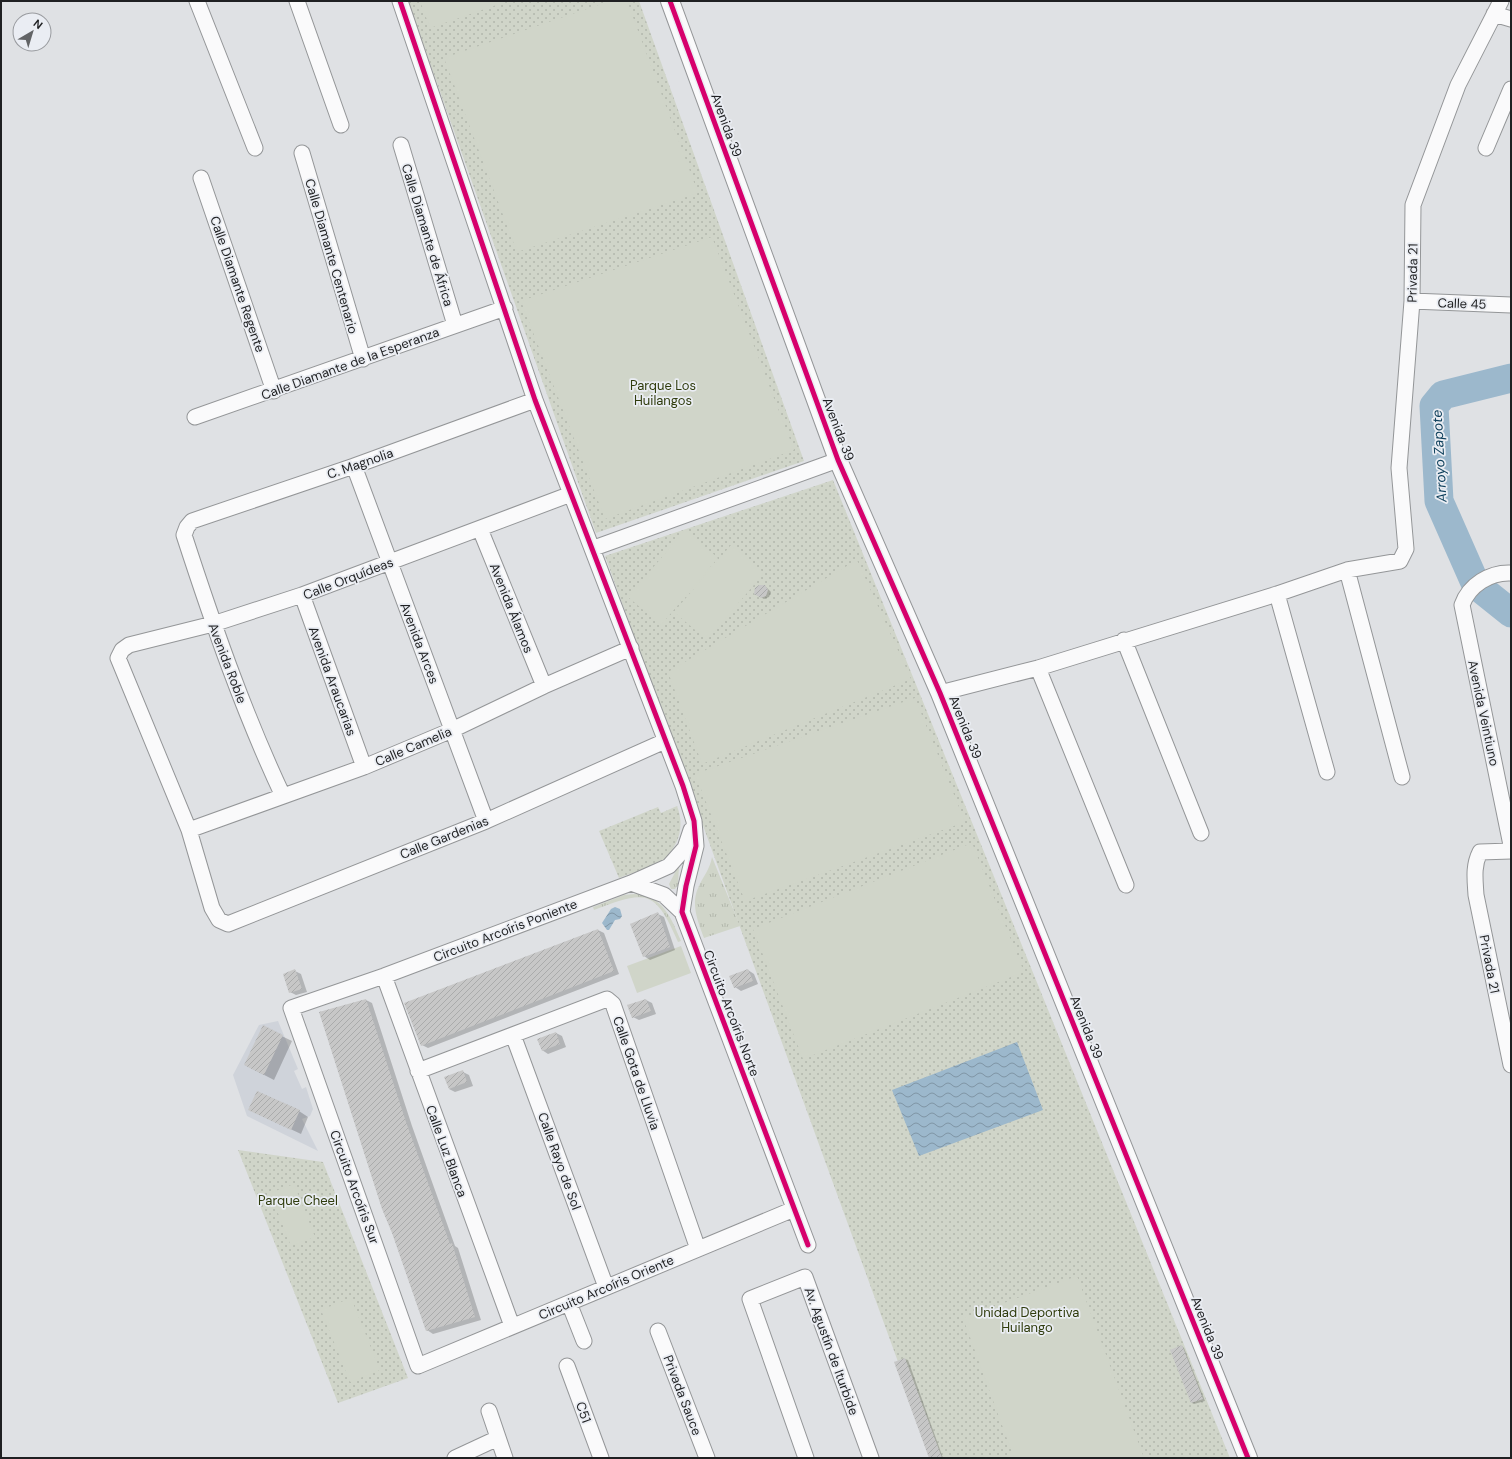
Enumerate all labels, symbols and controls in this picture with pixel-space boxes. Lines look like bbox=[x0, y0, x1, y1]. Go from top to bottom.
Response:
north arrow bbox=[12, 12, 52, 52]
text: N bbox=[31, 16, 46, 32]
street label: Avenida 39 bbox=[707, 91, 746, 159]
street label: Calle Diamante de África bbox=[398, 161, 458, 309]
street label: Calle Diamante Centenario bbox=[301, 177, 362, 336]
street label: Calle Diamante Regente bbox=[206, 214, 269, 354]
street label: Privada 21 bbox=[1403, 243, 1422, 303]
street label: Calle 45 bbox=[1437, 294, 1487, 313]
street label: Calle Diamante de la Esperanza bbox=[259, 323, 442, 404]
park label: Parque Los Huilangos bbox=[630, 377, 696, 409]
street label: Avenida 39 bbox=[819, 395, 858, 463]
water label: Arroyo Zapote bbox=[1428, 409, 1450, 504]
street label: C. Magnolia bbox=[325, 444, 395, 483]
street label: Calle Orquídeas bbox=[301, 553, 396, 603]
street label: Avenida Álamos bbox=[486, 560, 538, 656]
street label: Avenida Arces bbox=[396, 600, 443, 686]
street label: Avenida Roble bbox=[204, 621, 251, 706]
street label: Avenida Araucarias bbox=[305, 624, 360, 738]
street label: Avenida Veintiuno bbox=[1464, 659, 1503, 768]
street label: Avenida 39 bbox=[945, 693, 986, 761]
street label: Calle Camelia bbox=[372, 723, 454, 770]
street label: Calle Gardenias bbox=[397, 812, 491, 863]
street label: Circuito Arcoíris Poniente bbox=[431, 895, 580, 966]
street label: Privada 21 bbox=[1476, 933, 1504, 995]
street label: Circuito Arcoíris Norte bbox=[700, 948, 763, 1079]
street label: Avenida 39 bbox=[1066, 993, 1107, 1061]
street label: Calle Gota de Lluvia bbox=[609, 1014, 664, 1132]
street label: Calle Luz Blanca bbox=[422, 1103, 471, 1199]
street label: Calle Rayo de Sol bbox=[534, 1110, 585, 1212]
street label: Circuito Arcoíris Sur bbox=[326, 1128, 383, 1247]
park label: Parque Cheel bbox=[258, 1192, 338, 1209]
street label: Circuito Arcoíris Oriente bbox=[536, 1251, 676, 1324]
street label: Av. Agustín de Iturbide bbox=[800, 1285, 863, 1418]
street label: Avenida 39 bbox=[1187, 1294, 1228, 1362]
park label: Unidad Deportiva Huilango bbox=[975, 1304, 1079, 1336]
street label: Privada Sauce bbox=[659, 1353, 706, 1438]
street label: C51 bbox=[572, 1399, 595, 1425]

